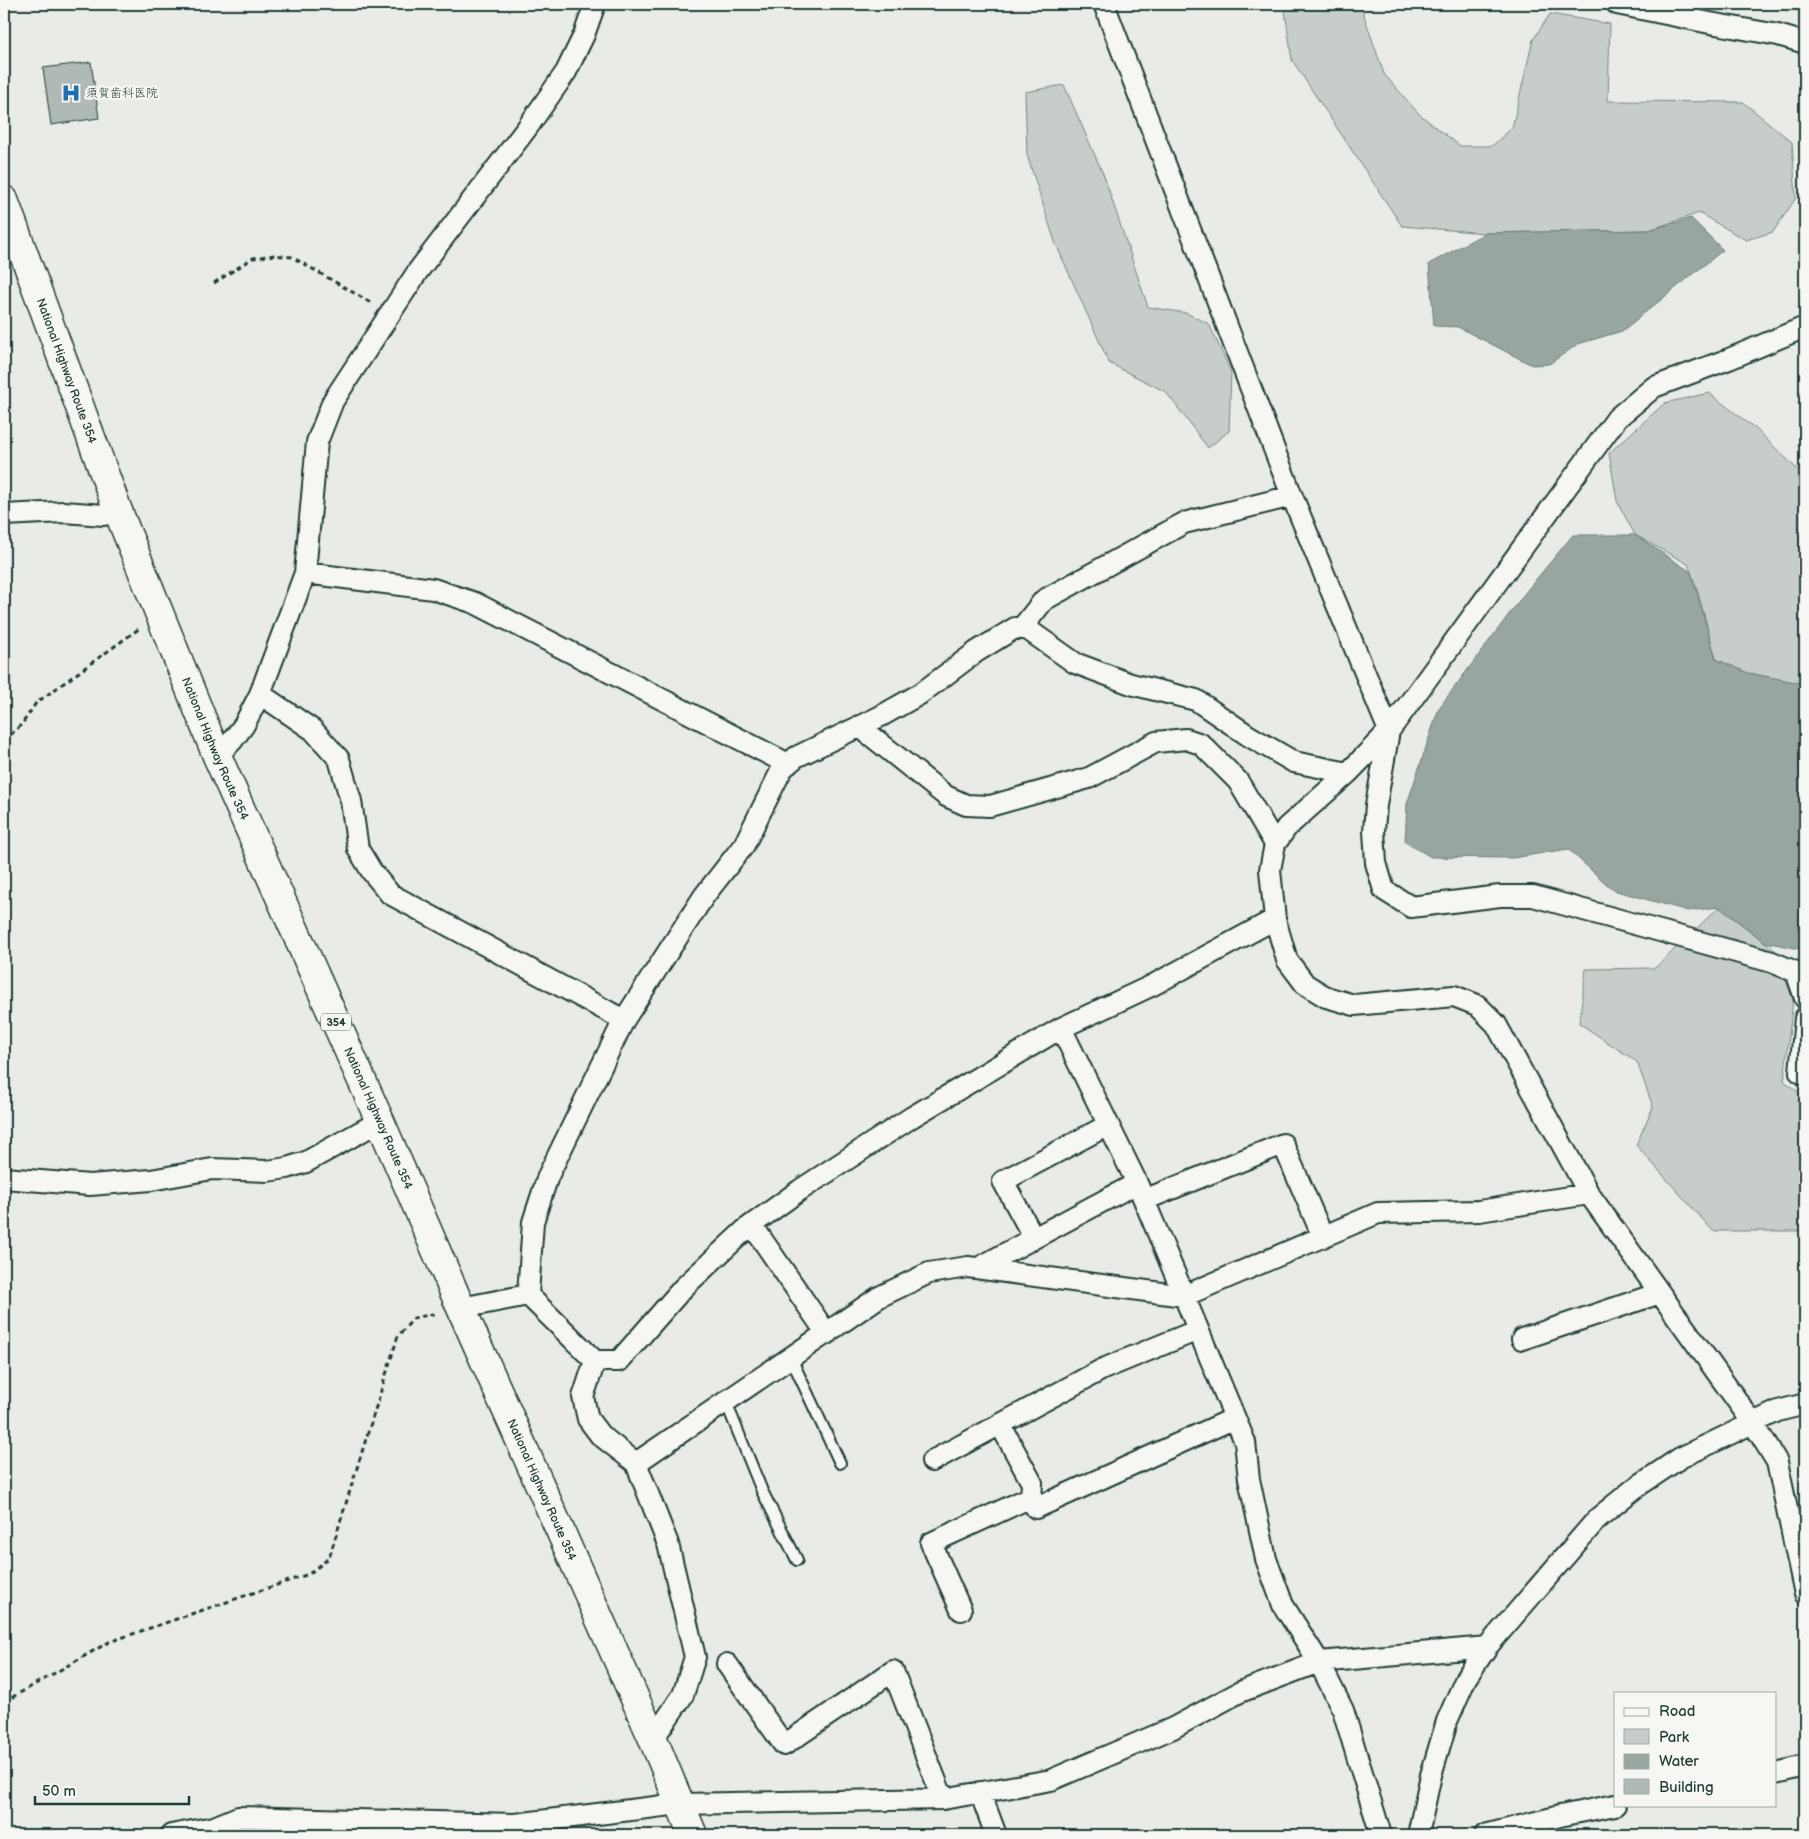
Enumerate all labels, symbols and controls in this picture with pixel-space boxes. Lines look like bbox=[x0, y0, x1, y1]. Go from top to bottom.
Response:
hospital icon: 須賀歯科医院 bbox=[60, 82, 82, 104]
place label: 須賀歯科医院 bbox=[86, 86, 158, 101]
street label: National Highway Route 354 bbox=[33, 296, 100, 446]
street label: National Highway Route 354 bbox=[178, 675, 252, 823]
road number: 354 bbox=[321, 1014, 351, 1030]
street label: National Highway Route 354 bbox=[340, 1045, 416, 1192]
street label: National Highway Route 354 bbox=[503, 1417, 580, 1564]
legend bbox=[1614, 1692, 1776, 1806]
text: Road bbox=[1659, 1702, 1695, 1721]
text: Park bbox=[1659, 1728, 1690, 1747]
text: Water bbox=[1659, 1752, 1699, 1771]
scale bar bbox=[35, 1774, 189, 1806]
text: Building bbox=[1659, 1778, 1714, 1797]
text: 50 m bbox=[42, 1782, 76, 1801]

